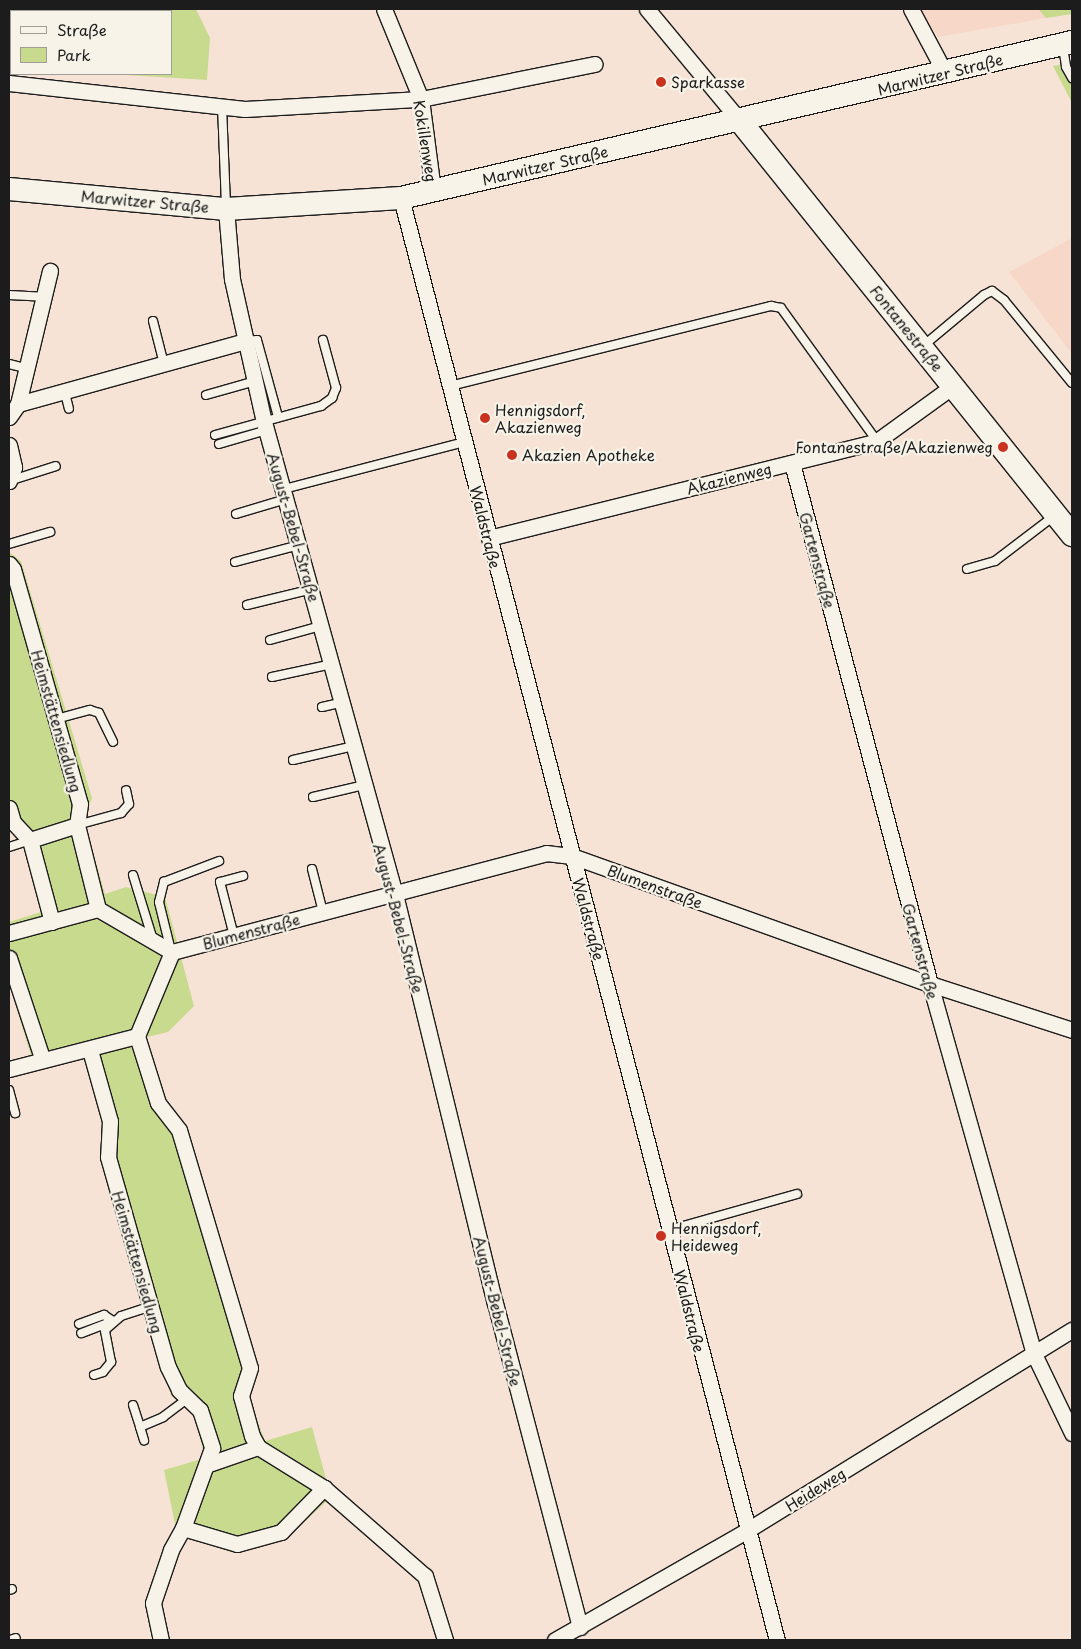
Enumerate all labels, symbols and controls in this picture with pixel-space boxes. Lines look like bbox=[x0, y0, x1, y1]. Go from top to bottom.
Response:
legend bbox=[10, 10, 172, 75]
text: Straße bbox=[57, 18, 107, 41]
text: Park bbox=[57, 43, 91, 66]
street label: Marwitzer Straße bbox=[875, 50, 1005, 98]
place label: Sparkasse bbox=[671, 73, 745, 91]
marker: Sparkasse bbox=[655, 76, 667, 88]
street label: Kokillenweg bbox=[411, 99, 441, 183]
street label: Marwitzer Straße bbox=[480, 142, 610, 188]
street label: Marwitzer Straße bbox=[80, 186, 210, 216]
street label: Fontanestraße bbox=[867, 281, 947, 375]
place label: Hennigsdorf, Akazienweg bbox=[495, 400, 585, 435]
marker: Hennigsdorf, Akazienweg bbox=[479, 412, 491, 424]
place label: Fontanestraße/Akazienweg bbox=[795, 438, 993, 456]
marker: Fontanestraße/Akazienweg bbox=[997, 441, 1009, 453]
place label: Akazien Apotheke bbox=[522, 446, 655, 464]
marker: Akazien Apotheke bbox=[506, 449, 518, 461]
street label: August-Bebel-Straße bbox=[264, 450, 324, 604]
street label: Akazienweg bbox=[685, 459, 773, 497]
street label: Waldstraße bbox=[467, 484, 505, 570]
street label: Gartenstraße bbox=[797, 510, 839, 610]
street label: Heimstättensiedlung bbox=[28, 648, 86, 794]
street label: August-Bebel-Straße bbox=[370, 841, 428, 995]
street label: Blumenstraße bbox=[605, 860, 705, 912]
street label: Waldstraße bbox=[569, 876, 609, 962]
street label: Gartenstraße bbox=[900, 901, 942, 1001]
street label: Blumenstraße bbox=[200, 909, 302, 953]
street label: Heimstättensiedlung bbox=[109, 1189, 167, 1335]
place label: Hennigsdorf, Heideweg bbox=[671, 1218, 761, 1253]
marker: Hennigsdorf, Heideweg bbox=[655, 1230, 667, 1242]
street label: August-Bebel-Straße bbox=[471, 1234, 525, 1388]
street label: Waldstraße bbox=[671, 1268, 709, 1354]
street label: Heideweg bbox=[782, 1463, 848, 1515]

